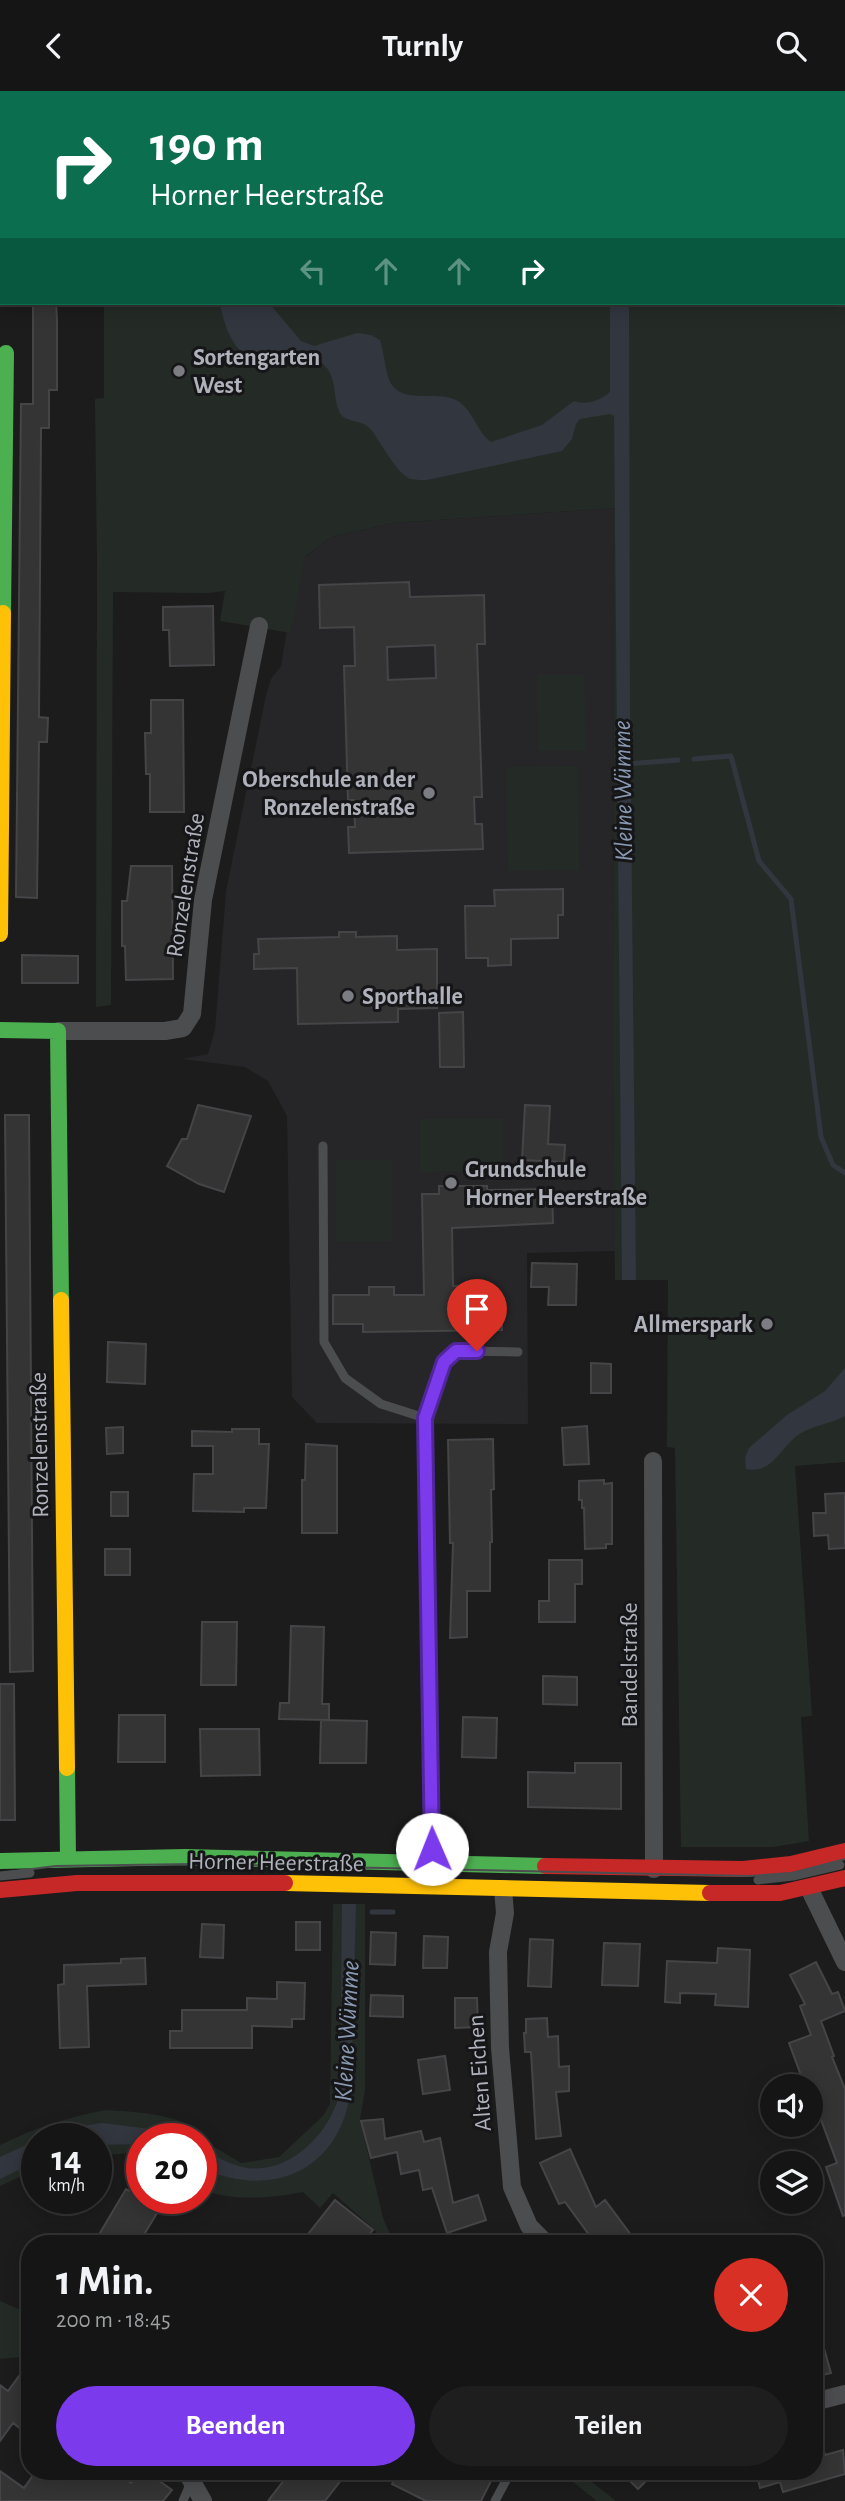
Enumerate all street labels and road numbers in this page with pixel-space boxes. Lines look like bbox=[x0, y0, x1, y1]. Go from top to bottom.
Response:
street label: Ronzelenstraße bbox=[163, 811, 209, 959]
street label: Ronzelenstraße bbox=[27, 1372, 53, 1518]
street label: Bandelstraße bbox=[618, 1602, 642, 1728]
street label: Horner Heerstraße bbox=[188, 1849, 364, 1877]
street label: Alten Eichen bbox=[464, 2014, 496, 2132]

